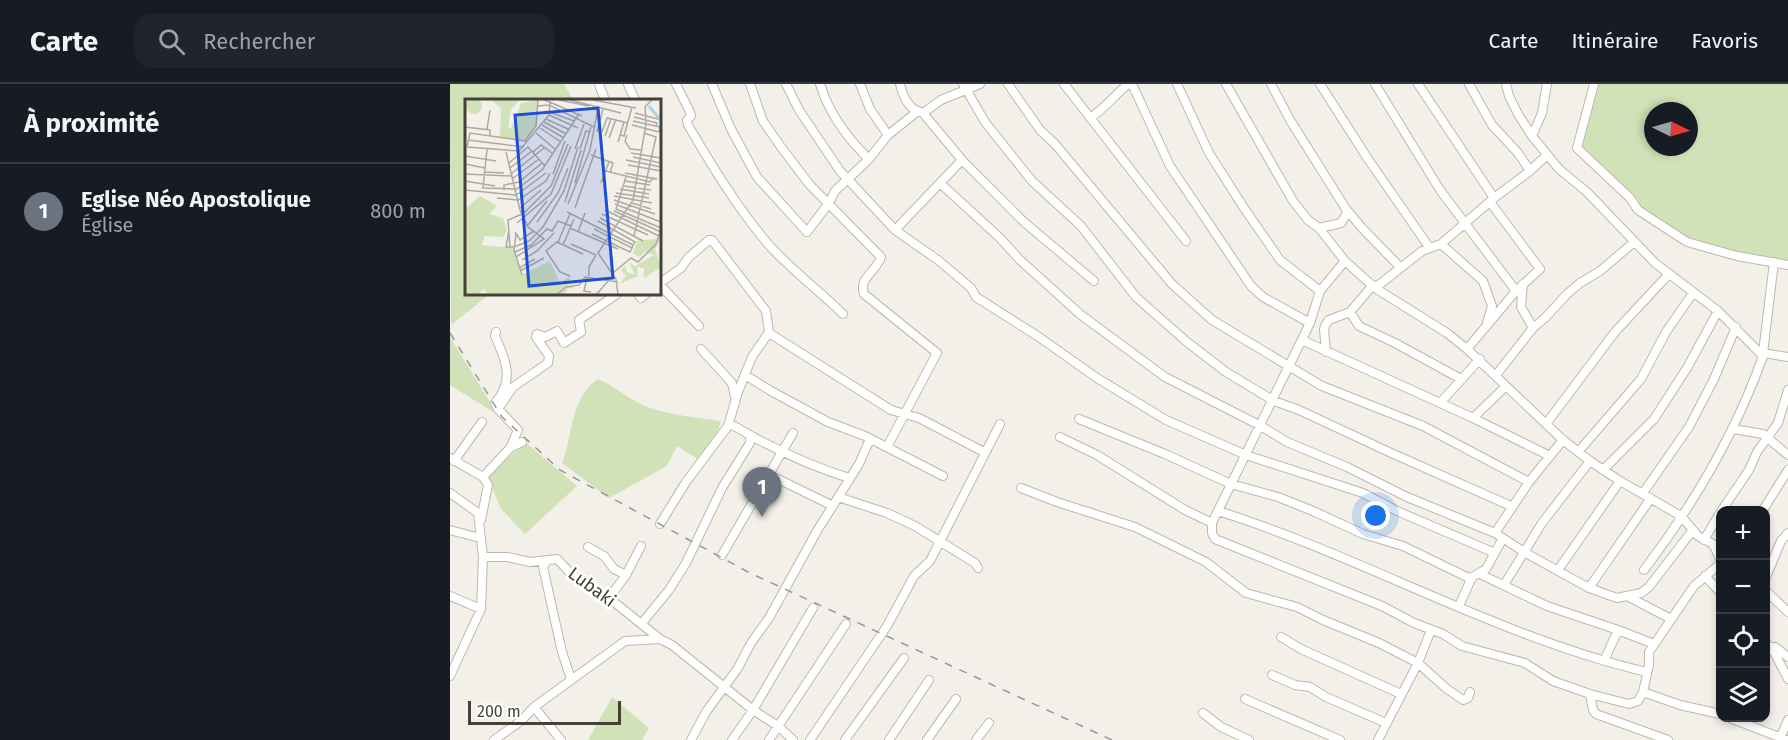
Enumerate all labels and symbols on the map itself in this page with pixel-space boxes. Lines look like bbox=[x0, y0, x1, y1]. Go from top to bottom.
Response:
inset map bbox=[465, 99, 662, 296]
north arrow bbox=[1644, 102, 1698, 156]
pin: 1 bbox=[742, 468, 782, 517]
your location bbox=[1361, 501, 1390, 530]
street label: Lubaki bbox=[564, 562, 620, 612]
scale bar bbox=[468, 698, 621, 726]

